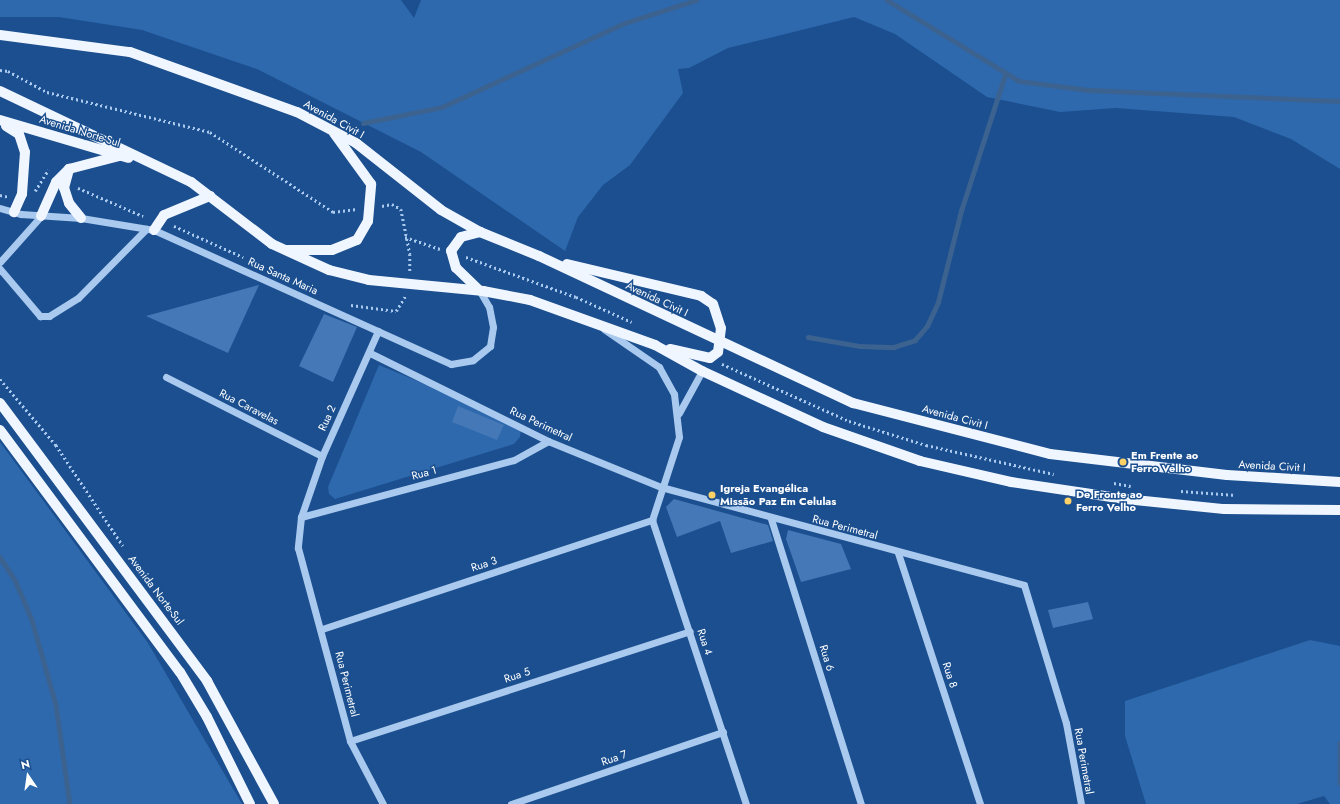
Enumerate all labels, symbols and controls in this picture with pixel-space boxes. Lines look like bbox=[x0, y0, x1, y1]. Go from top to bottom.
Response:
street label: Avenida Civit I bbox=[301, 97, 367, 141]
street label: Avenida Norte-Sul bbox=[38, 112, 122, 150]
street label: Rua Santa Maria bbox=[246, 255, 320, 297]
street label: Avenida Civit I bbox=[624, 279, 690, 319]
street label: Rua Caravelas bbox=[217, 386, 281, 428]
street label: Avenida Civit I bbox=[921, 402, 989, 432]
street label: Rua 2 bbox=[315, 403, 339, 433]
street label: Rua Perimetral bbox=[508, 404, 574, 444]
place label: Em Frente ao Ferro Velho bbox=[1131, 449, 1198, 475]
marker: Em Frente ao Ferro Velho bbox=[1118, 457, 1128, 467]
street label: Avenida Civit I bbox=[1238, 458, 1306, 474]
street label: Rua 1 bbox=[410, 463, 438, 483]
place label: Igreja Evangélica Missão Paz Em Celulas bbox=[720, 482, 836, 508]
place label: De Fronte ao Ferro Velho bbox=[1076, 488, 1142, 514]
marker: Igreja Evangélica Missão Paz Em Celulas bbox=[707, 490, 717, 500]
marker: De Fronte ao Ferro Velho bbox=[1063, 496, 1073, 506]
street label: Rua Perimetral bbox=[811, 512, 879, 542]
street label: Avenida Norte-Sul bbox=[126, 553, 186, 627]
street label: Rua 3 bbox=[469, 554, 499, 574]
street label: Rua 4 bbox=[695, 627, 715, 657]
street label: Rua 6 bbox=[817, 643, 837, 673]
street label: Rua Perimetral bbox=[332, 650, 362, 718]
street label: Rua 8 bbox=[940, 660, 960, 690]
street label: Rua 5 bbox=[502, 665, 532, 685]
street label: Rua Perimetral bbox=[1072, 727, 1096, 795]
street label: Rua 7 bbox=[599, 747, 629, 769]
north arrow bbox=[8, 756, 48, 796]
text: N bbox=[19, 756, 31, 773]

